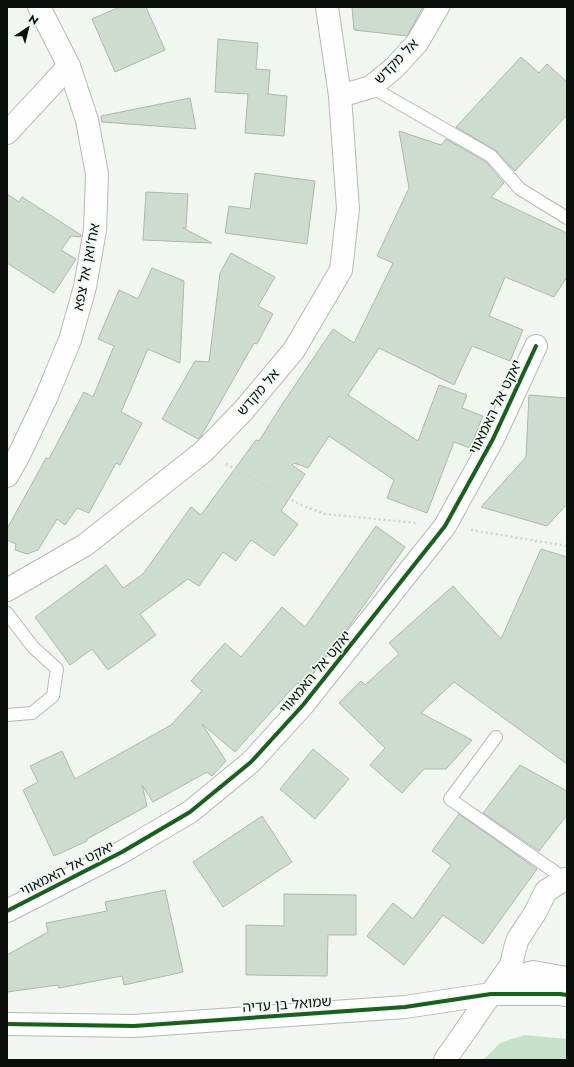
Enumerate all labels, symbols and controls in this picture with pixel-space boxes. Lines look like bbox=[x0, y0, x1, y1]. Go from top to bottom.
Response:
north arrow bbox=[8, 8, 48, 48]
text: N bbox=[26, 11, 42, 29]
street label: אל מקדש bbox=[369, 34, 423, 88]
street label: אח'ואן אל צפא bbox=[68, 221, 104, 313]
street label: יאקט אל האמאווי bbox=[463, 356, 527, 458]
street label: אל מקדש bbox=[232, 364, 284, 420]
street label: יאקט אל האמאווי bbox=[274, 626, 356, 718]
street label: יאקט אל האמאווי bbox=[16, 836, 118, 900]
street label: שמואל בן עדיה bbox=[242, 991, 332, 1017]

